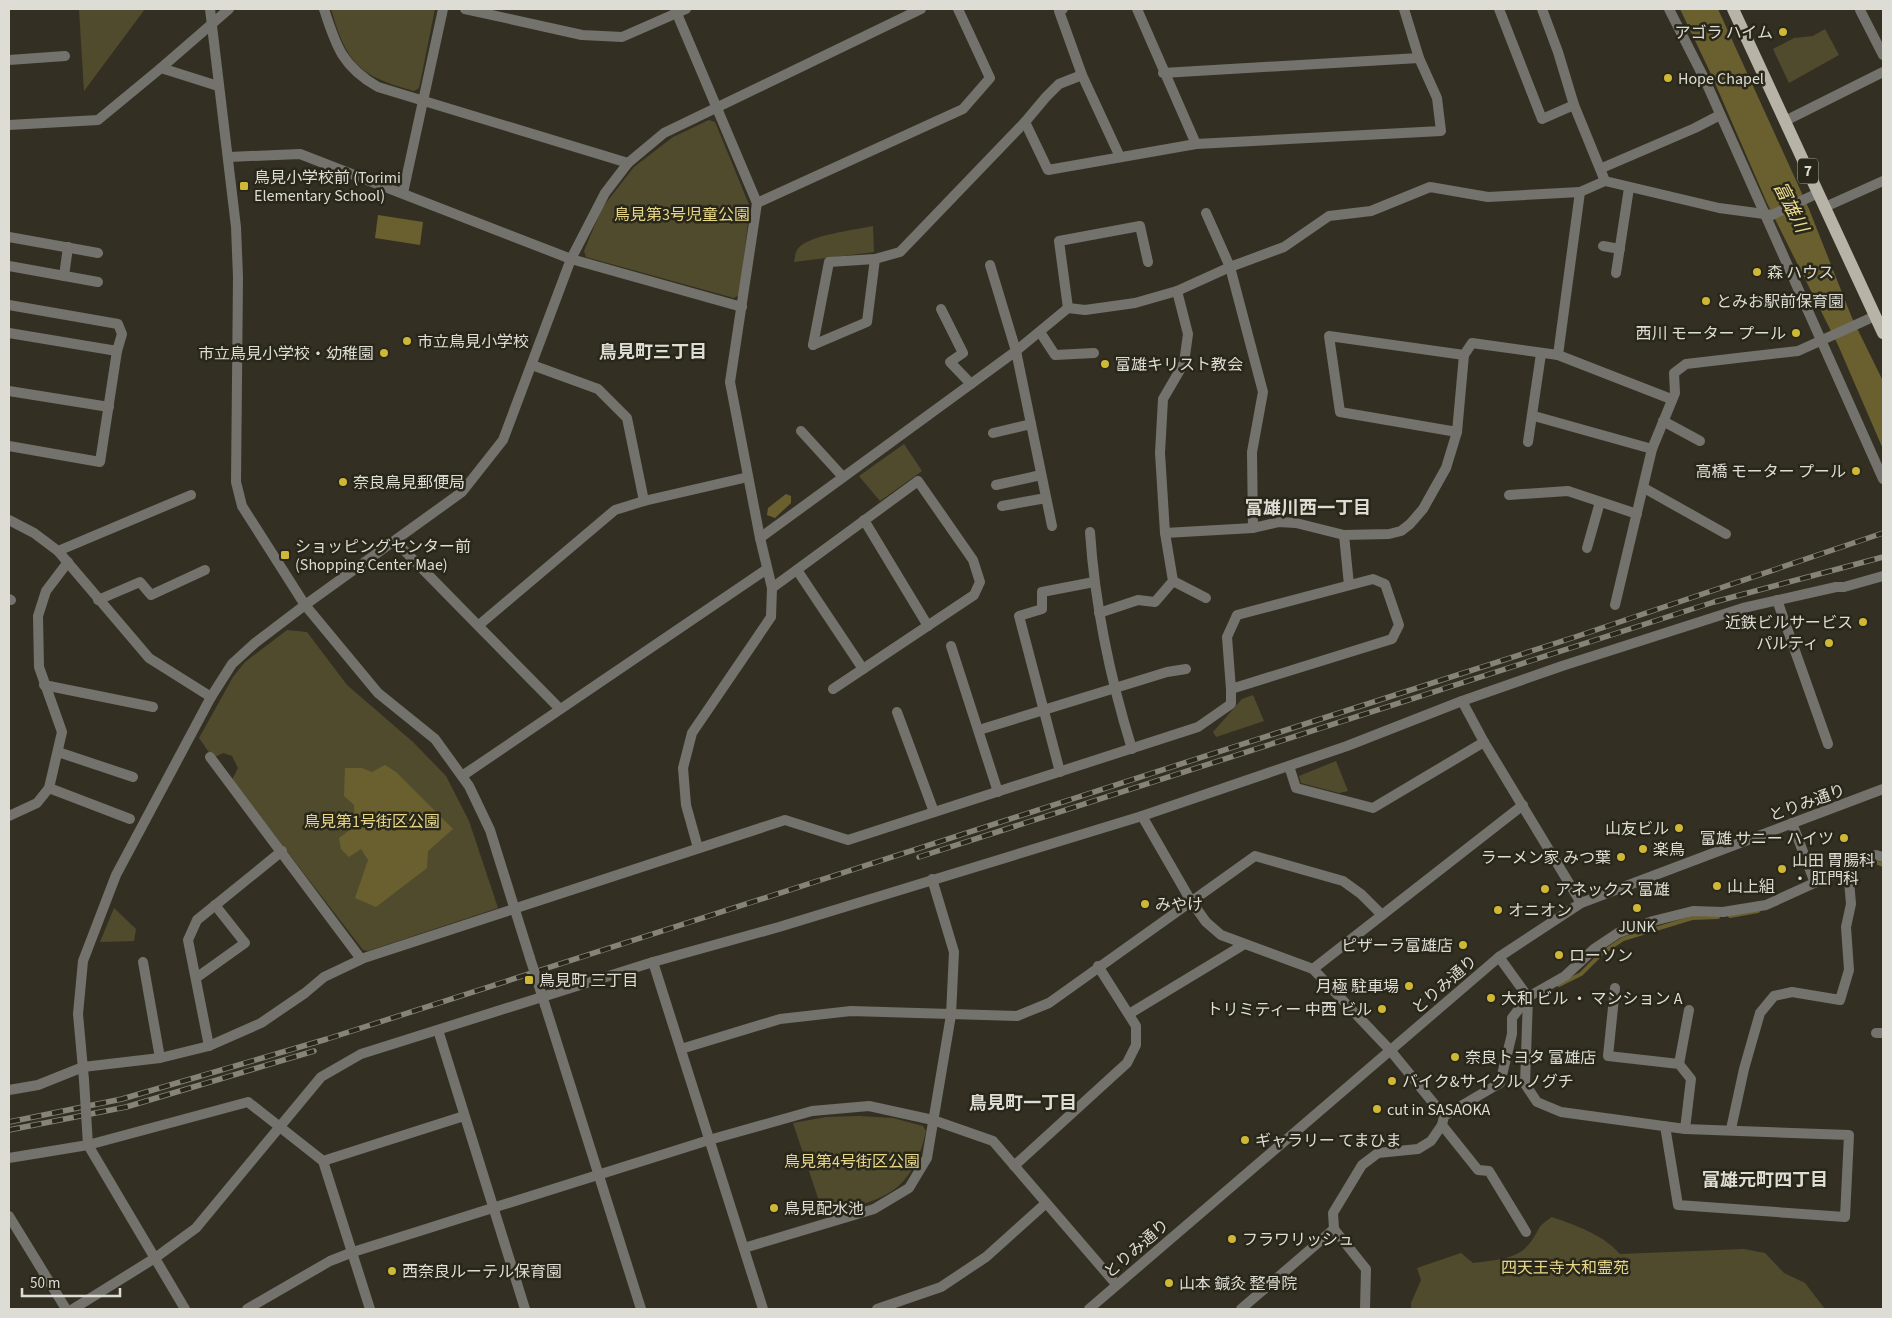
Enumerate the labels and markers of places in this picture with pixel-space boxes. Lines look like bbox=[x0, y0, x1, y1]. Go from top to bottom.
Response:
place label: アゴラ ハイム bbox=[1674, 22, 1773, 44]
marker: アゴラ ハイム bbox=[1777, 26, 1789, 38]
place label: Hope Chapel bbox=[1678, 68, 1764, 90]
marker: Hope Chapel bbox=[1662, 72, 1674, 84]
place label: 鳥見小学校前 (Torimi Elementary School) bbox=[254, 167, 401, 207]
marker: 鳥見小学校前 (Torimi Elementary School) bbox=[238, 180, 250, 192]
place label: 森 ハウス bbox=[1767, 262, 1834, 284]
marker: 森 ハウス bbox=[1751, 266, 1763, 278]
place label: とみお駅前保育園 bbox=[1716, 291, 1844, 313]
marker: とみお駅前保育園 bbox=[1700, 295, 1712, 307]
place label: 西川 モーター プール bbox=[1636, 323, 1786, 345]
marker: 西川 モーター プール bbox=[1790, 327, 1802, 339]
place label: 市立鳥見小学校 bbox=[417, 331, 529, 353]
marker: 市立鳥見小学校 bbox=[401, 335, 413, 347]
place label: 市立鳥見小学校・幼稚園 bbox=[198, 343, 374, 365]
marker: 市立鳥見小学校・幼稚園 bbox=[378, 347, 390, 359]
place label: 富雄キリスト教会 bbox=[1115, 354, 1243, 376]
marker: 富雄キリスト教会 bbox=[1099, 358, 1111, 370]
place label: 高橋 モーター プール bbox=[1696, 461, 1846, 483]
marker: 高橋 モーター プール bbox=[1850, 465, 1862, 477]
place label: 奈良鳥見郵便局 bbox=[353, 472, 465, 494]
marker: 奈良鳥見郵便局 bbox=[337, 476, 349, 488]
place label: ショッピングセンター前 (Shopping Center Mae) bbox=[295, 536, 471, 576]
marker: ショッピングセンター前 (Shopping Center Mae) bbox=[279, 549, 291, 561]
place label: 近鉄ビルサービス bbox=[1725, 612, 1853, 634]
marker: 近鉄ビルサービス bbox=[1857, 616, 1869, 628]
place label: パルティ bbox=[1756, 633, 1819, 655]
marker: パルティ bbox=[1823, 637, 1835, 649]
place label: 山友ビル bbox=[1605, 818, 1669, 840]
marker: 山友ビル bbox=[1673, 822, 1685, 834]
place label: 富雄 サニー ハイツ bbox=[1700, 828, 1834, 850]
marker: 富雄 サニー ハイツ bbox=[1838, 832, 1850, 844]
place label: 楽鳥 bbox=[1653, 839, 1685, 861]
marker: 楽鳥 bbox=[1637, 843, 1649, 855]
place label: ラーメン家 みつ葉 bbox=[1480, 847, 1611, 869]
place label: 山田 胃腸科 ・ 肛門科 bbox=[1792, 850, 1875, 890]
marker: ラーメン家 みつ葉 bbox=[1615, 851, 1627, 863]
marker: 山田 胃腸科 ・ 肛門科 bbox=[1776, 863, 1788, 875]
place label: 山上組 bbox=[1727, 876, 1775, 898]
place label: アネックス 富雄 bbox=[1555, 879, 1670, 901]
marker: 山上組 bbox=[1711, 880, 1723, 892]
marker: アネックス 富雄 bbox=[1539, 883, 1551, 895]
place label: みやけ bbox=[1155, 894, 1203, 916]
marker: みやけ bbox=[1139, 898, 1151, 910]
place label: オニオン bbox=[1508, 900, 1572, 922]
marker: JUNK bbox=[1631, 902, 1643, 914]
marker: オニオン bbox=[1492, 904, 1504, 916]
place label: JUNK bbox=[1618, 916, 1657, 938]
place label: ピザーラ富雄店 bbox=[1341, 935, 1453, 957]
marker: ピザーラ富雄店 bbox=[1457, 939, 1469, 951]
place label: ローソン bbox=[1569, 945, 1633, 967]
marker: ローソン bbox=[1553, 949, 1565, 961]
place label: 鳥見町 三丁目 bbox=[539, 970, 638, 992]
marker: 鳥見町 三丁目 bbox=[523, 974, 535, 986]
place label: 月極 駐車場 bbox=[1316, 976, 1399, 998]
marker: 月極 駐車場 bbox=[1403, 980, 1415, 992]
place label: 大和 ビル ・ マンション A bbox=[1501, 988, 1683, 1010]
marker: 大和 ビル ・ マンション A bbox=[1485, 992, 1497, 1004]
place label: トリミティー 中西 ビル bbox=[1207, 999, 1372, 1021]
marker: トリミティー 中西 ビル bbox=[1376, 1003, 1388, 1015]
place label: 奈良トヨタ 富雄店 bbox=[1465, 1047, 1596, 1069]
marker: 奈良トヨタ 富雄店 bbox=[1449, 1051, 1461, 1063]
place label: バイク&サイクル ノグチ bbox=[1402, 1071, 1574, 1093]
marker: バイク&サイクル ノグチ bbox=[1386, 1075, 1398, 1087]
place label: cut in SASAOKA bbox=[1387, 1099, 1491, 1121]
marker: cut in SASAOKA bbox=[1371, 1103, 1383, 1115]
place label: ギャラリー てまひま bbox=[1255, 1130, 1401, 1152]
marker: ギャラリー てまひま bbox=[1239, 1134, 1251, 1146]
place label: 鳥見配水池 bbox=[784, 1198, 864, 1220]
marker: 鳥見配水池 bbox=[768, 1202, 780, 1214]
place label: フラワリッシュ bbox=[1242, 1229, 1354, 1251]
marker: フラワリッシュ bbox=[1226, 1233, 1238, 1245]
place label: 西奈良ルーテル保育園 bbox=[402, 1261, 562, 1283]
marker: 西奈良ルーテル保育園 bbox=[386, 1265, 398, 1277]
place label: 山本 鍼灸 整骨院 bbox=[1179, 1273, 1297, 1295]
marker: 山本 鍼灸 整骨院 bbox=[1163, 1277, 1175, 1289]

